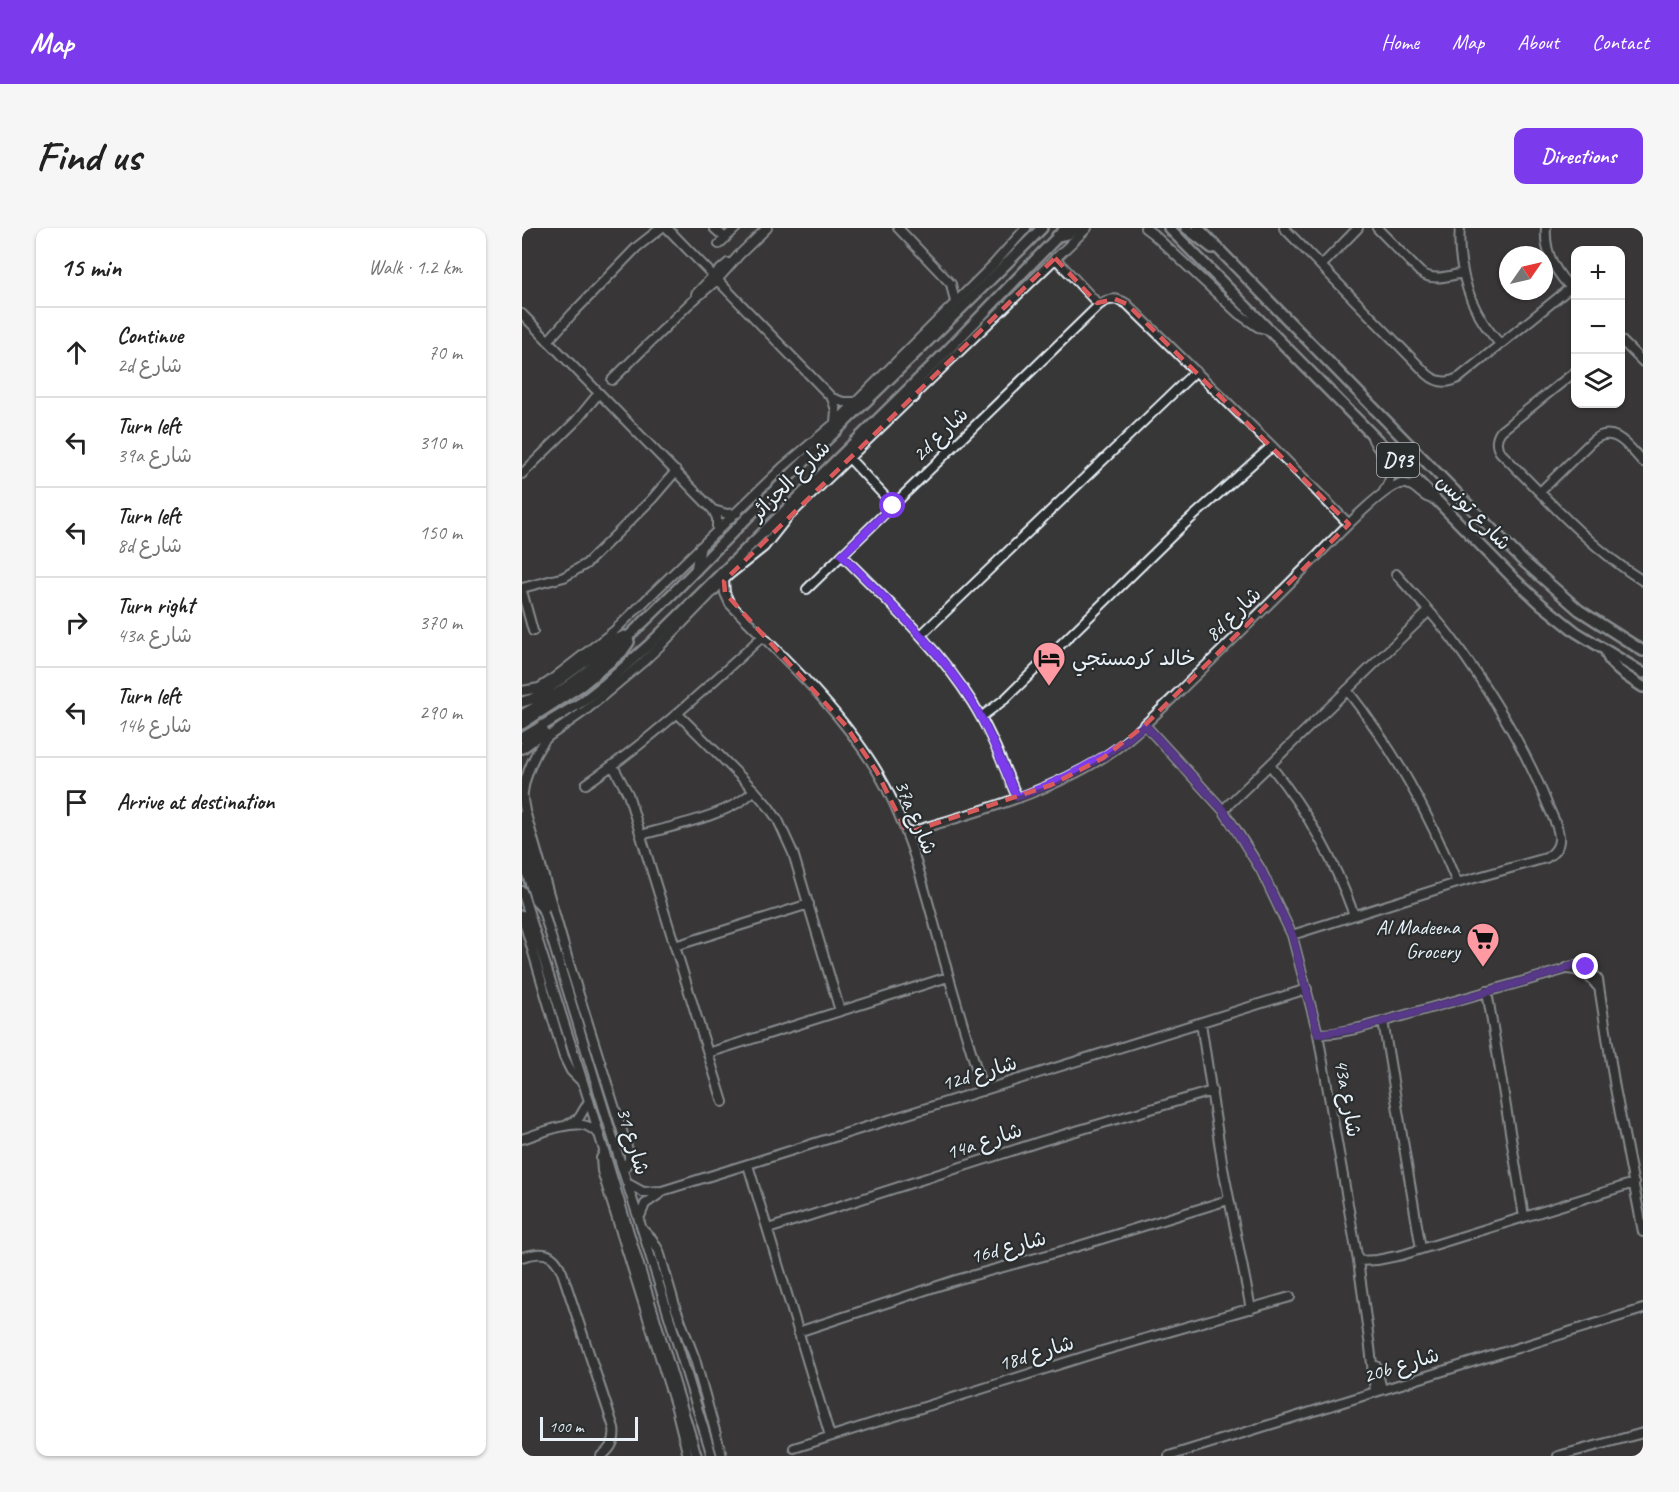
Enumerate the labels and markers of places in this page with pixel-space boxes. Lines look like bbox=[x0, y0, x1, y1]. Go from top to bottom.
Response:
hotel icon: خالد كرمستجي bbox=[1031, 640, 1067, 687]
place label: خالد كرمستجي bbox=[1072, 645, 1196, 677]
place label: Al Madeena Grocery bbox=[1376, 914, 1462, 964]
supermarket icon: Al Madeena Grocery bbox=[1465, 921, 1501, 968]

